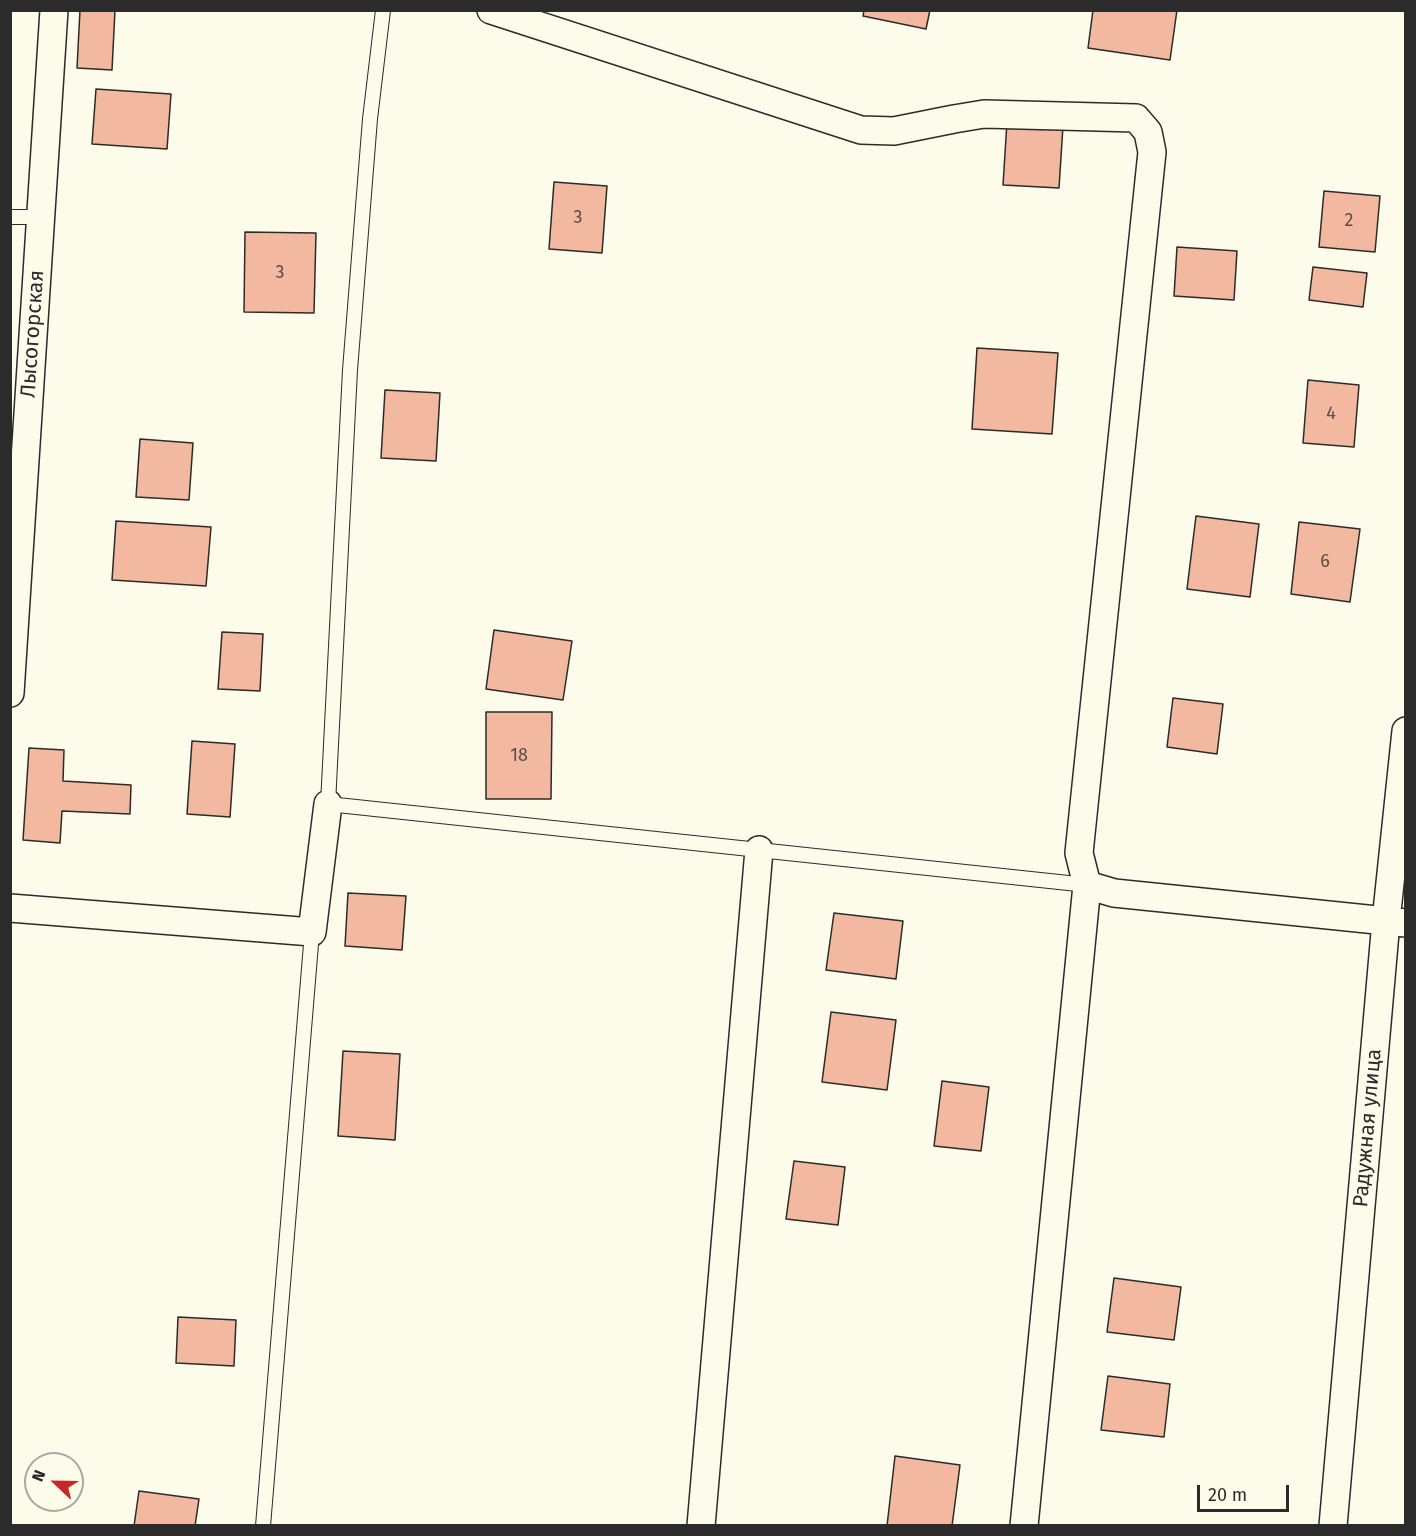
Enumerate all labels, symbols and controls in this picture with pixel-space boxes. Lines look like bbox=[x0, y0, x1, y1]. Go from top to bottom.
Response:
house number: 3 bbox=[574, 207, 582, 229]
house number: 2 bbox=[1345, 210, 1353, 232]
house number: 3 bbox=[276, 262, 284, 284]
street label: Лысогорская bbox=[16, 269, 50, 399]
house number: 4 bbox=[1326, 403, 1336, 425]
house number: 6 bbox=[1320, 551, 1330, 573]
house number: 18 bbox=[510, 745, 528, 767]
street label: Радужная улица bbox=[1349, 1048, 1387, 1208]
north arrow bbox=[24, 1452, 84, 1512]
text: N bbox=[28, 1467, 49, 1484]
scale bar bbox=[1200, 1473, 1292, 1511]
text: 20 m bbox=[1208, 1484, 1247, 1506]

